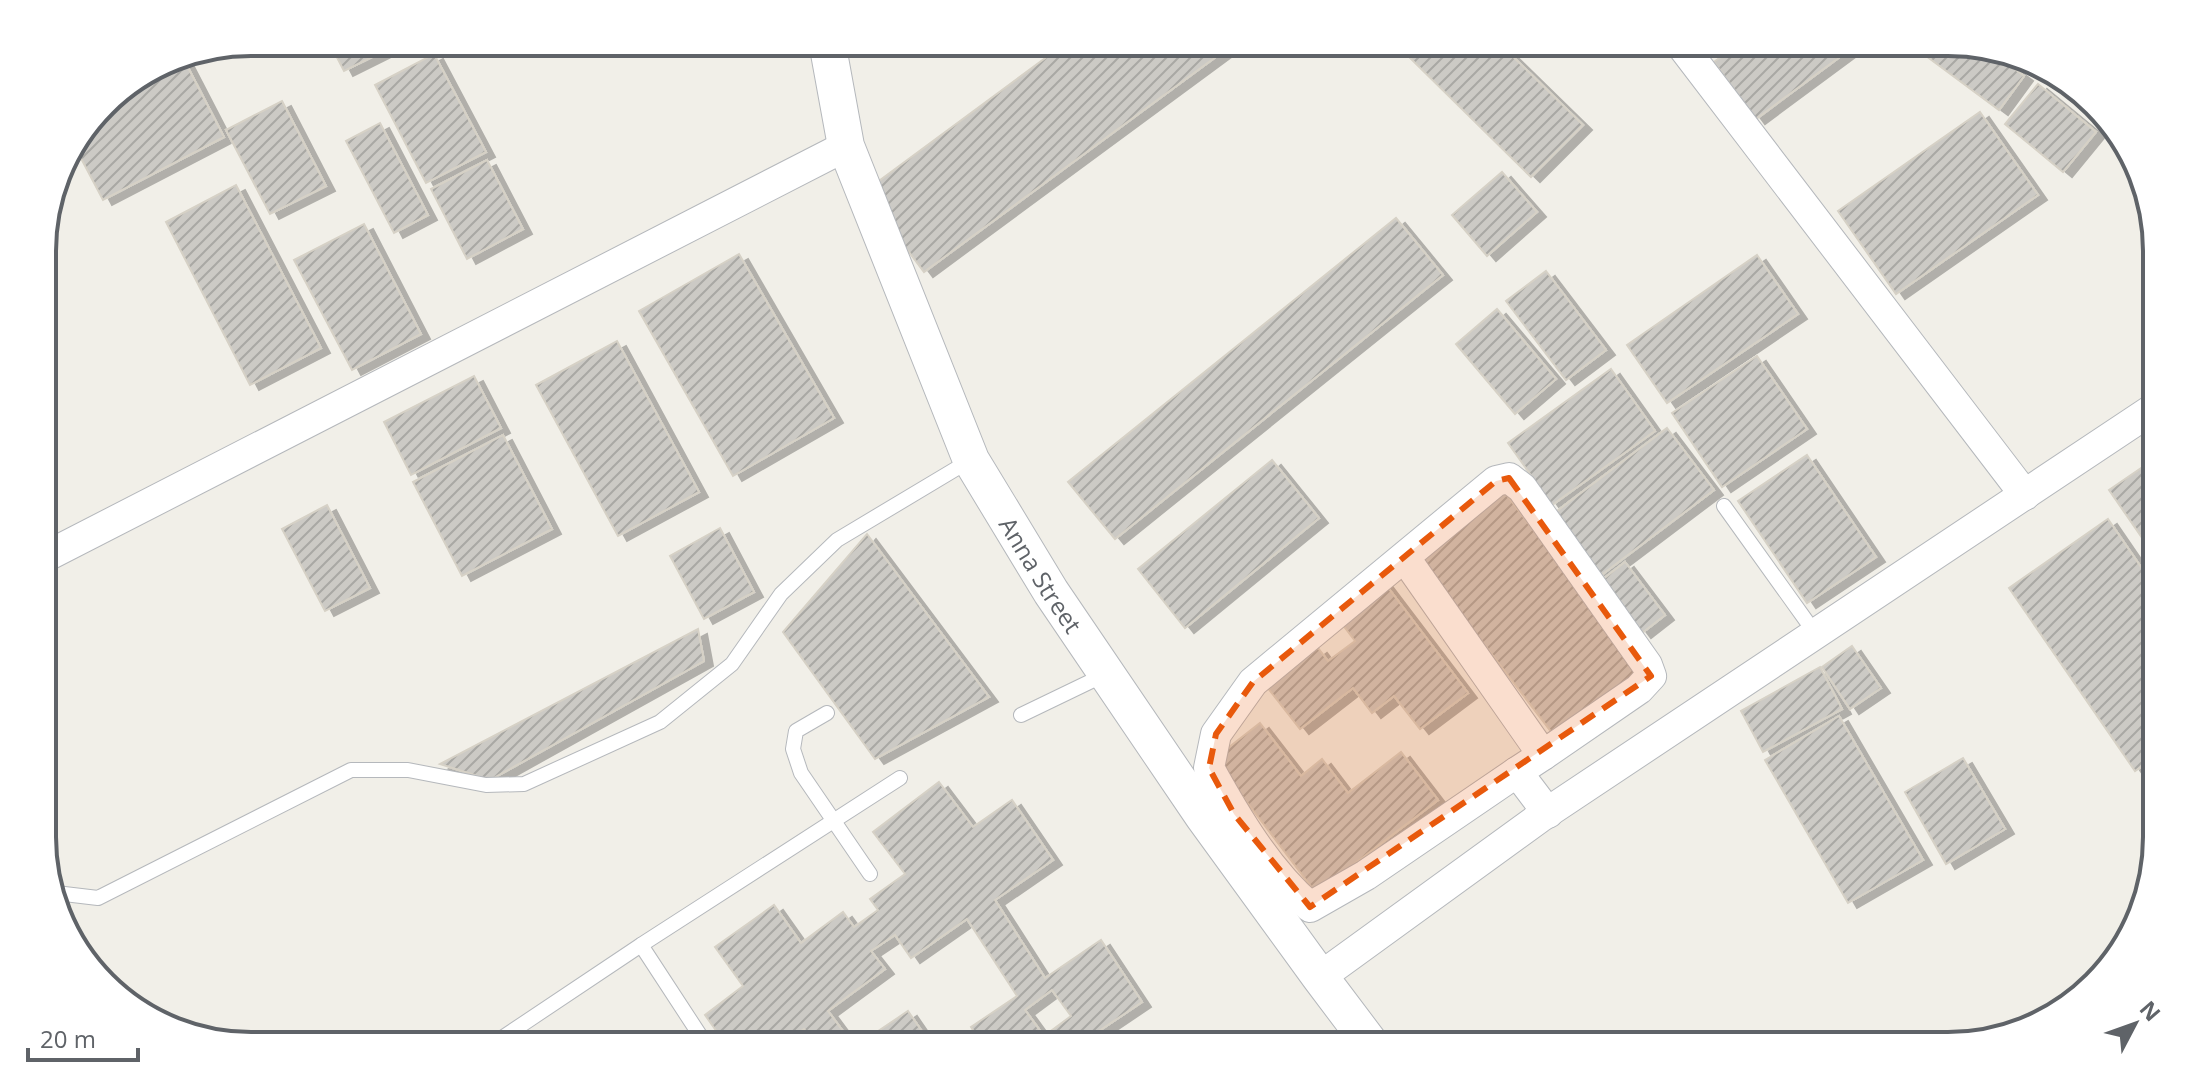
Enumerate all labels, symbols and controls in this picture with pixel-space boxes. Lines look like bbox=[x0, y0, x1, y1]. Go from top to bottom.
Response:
street label: Anna Street bbox=[992, 510, 1090, 639]
north arrow bbox=[2095, 984, 2175, 1064]
text: N bbox=[2134, 994, 2168, 1027]
scale bar bbox=[28, 1012, 138, 1062]
text: 20 m bbox=[40, 1022, 96, 1055]

